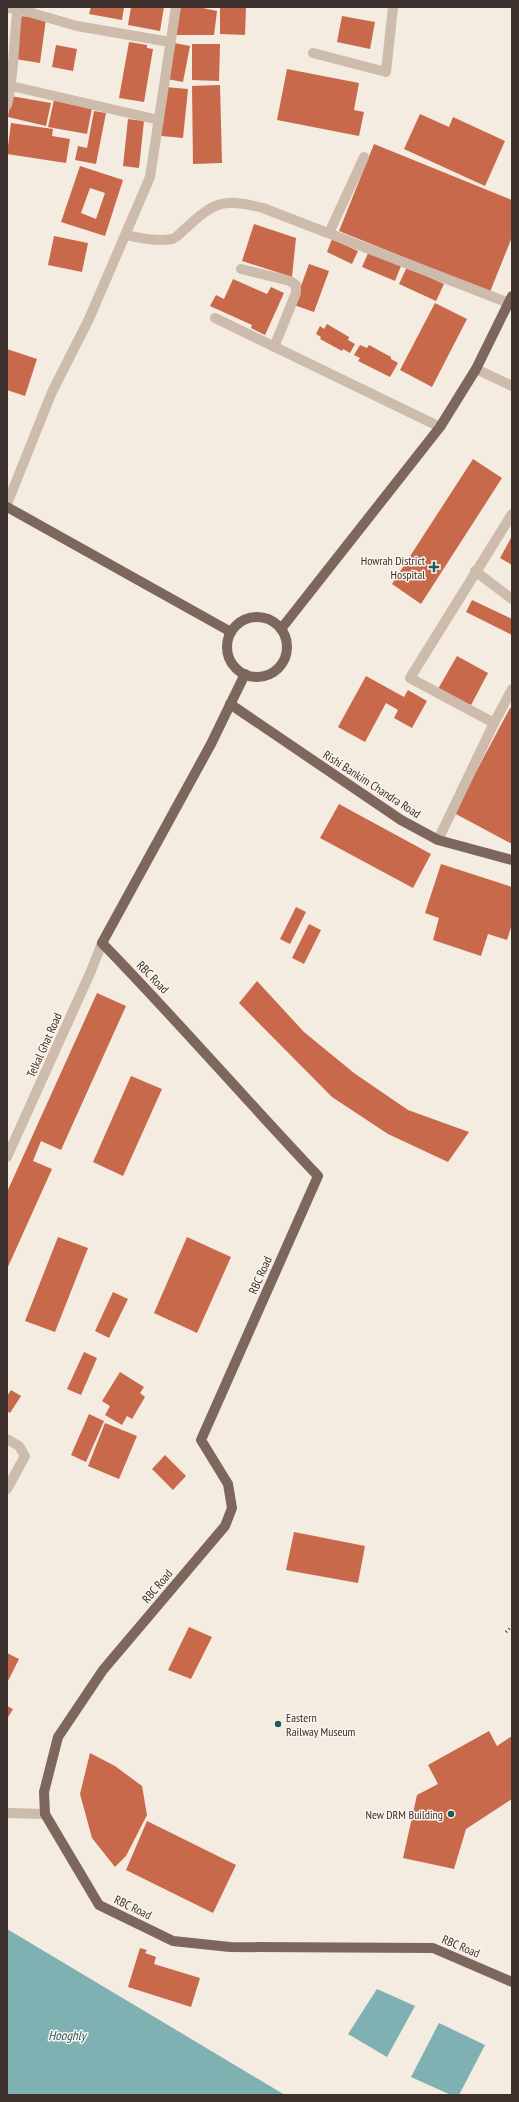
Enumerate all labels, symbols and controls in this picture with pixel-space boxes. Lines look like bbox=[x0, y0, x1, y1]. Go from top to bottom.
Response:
place label: Howrah District Hospital bbox=[361, 553, 426, 582]
marker: Howrah District Hospital bbox=[428, 561, 440, 573]
street label: Rishi Bankim Chandra Road bbox=[320, 747, 424, 821]
street label: RBC Road bbox=[134, 958, 172, 996]
street label: Telkal Ghat Road bbox=[23, 1010, 65, 1080]
street label: RBC Road bbox=[245, 1254, 275, 1296]
street label: RBC Road bbox=[139, 1566, 175, 1606]
place label: Eastern Railway Museum bbox=[286, 1710, 356, 1739]
marker: Eastern Railway Museum bbox=[273, 1719, 283, 1729]
place label: New DRM Building bbox=[366, 1807, 443, 1822]
marker: New DRM Building bbox=[446, 1809, 456, 1819]
street label: RBC Road bbox=[112, 1892, 154, 1922]
street label: RBC Road bbox=[440, 1931, 482, 1961]
water label: Hooghly bbox=[48, 2027, 88, 2044]

